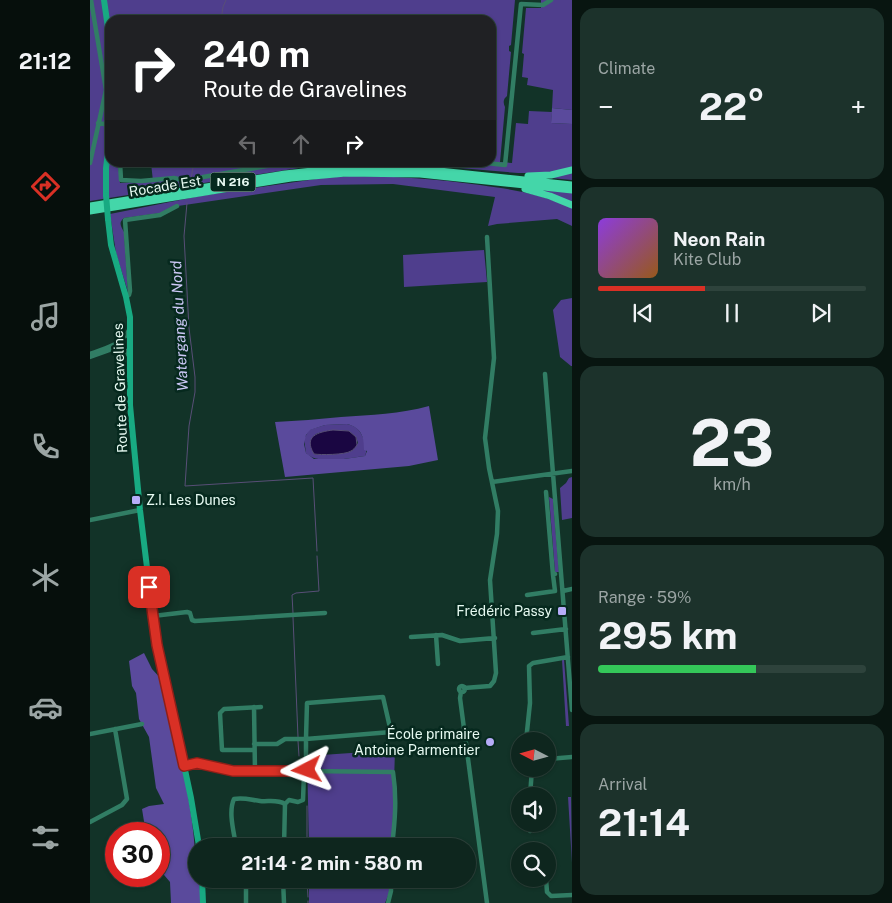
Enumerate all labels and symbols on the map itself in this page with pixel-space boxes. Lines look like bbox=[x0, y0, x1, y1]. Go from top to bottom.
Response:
street label: Rocade Est bbox=[128, 172, 202, 200]
road number: N 216 bbox=[210, 172, 256, 192]
water label: Watergang du Nord bbox=[167, 260, 191, 392]
street label: Route de Gravelines bbox=[110, 323, 130, 453]
place label: Z.I. Les Dunes bbox=[146, 492, 236, 508]
marker: Z.I. Les Dunes bbox=[130, 494, 142, 506]
pin bbox=[128, 566, 170, 608]
place label: Frédéric Passy bbox=[456, 603, 553, 619]
marker: Frédéric Passy bbox=[556, 605, 568, 617]
place label: École primaire Antoine Parmentier bbox=[354, 725, 480, 758]
north arrow bbox=[511, 732, 556, 778]
marker: École primaire Antoine Parmentier bbox=[484, 736, 496, 748]
position arrow bbox=[280, 743, 332, 795]
speed limit sign: 30 bbox=[105, 822, 170, 887]

